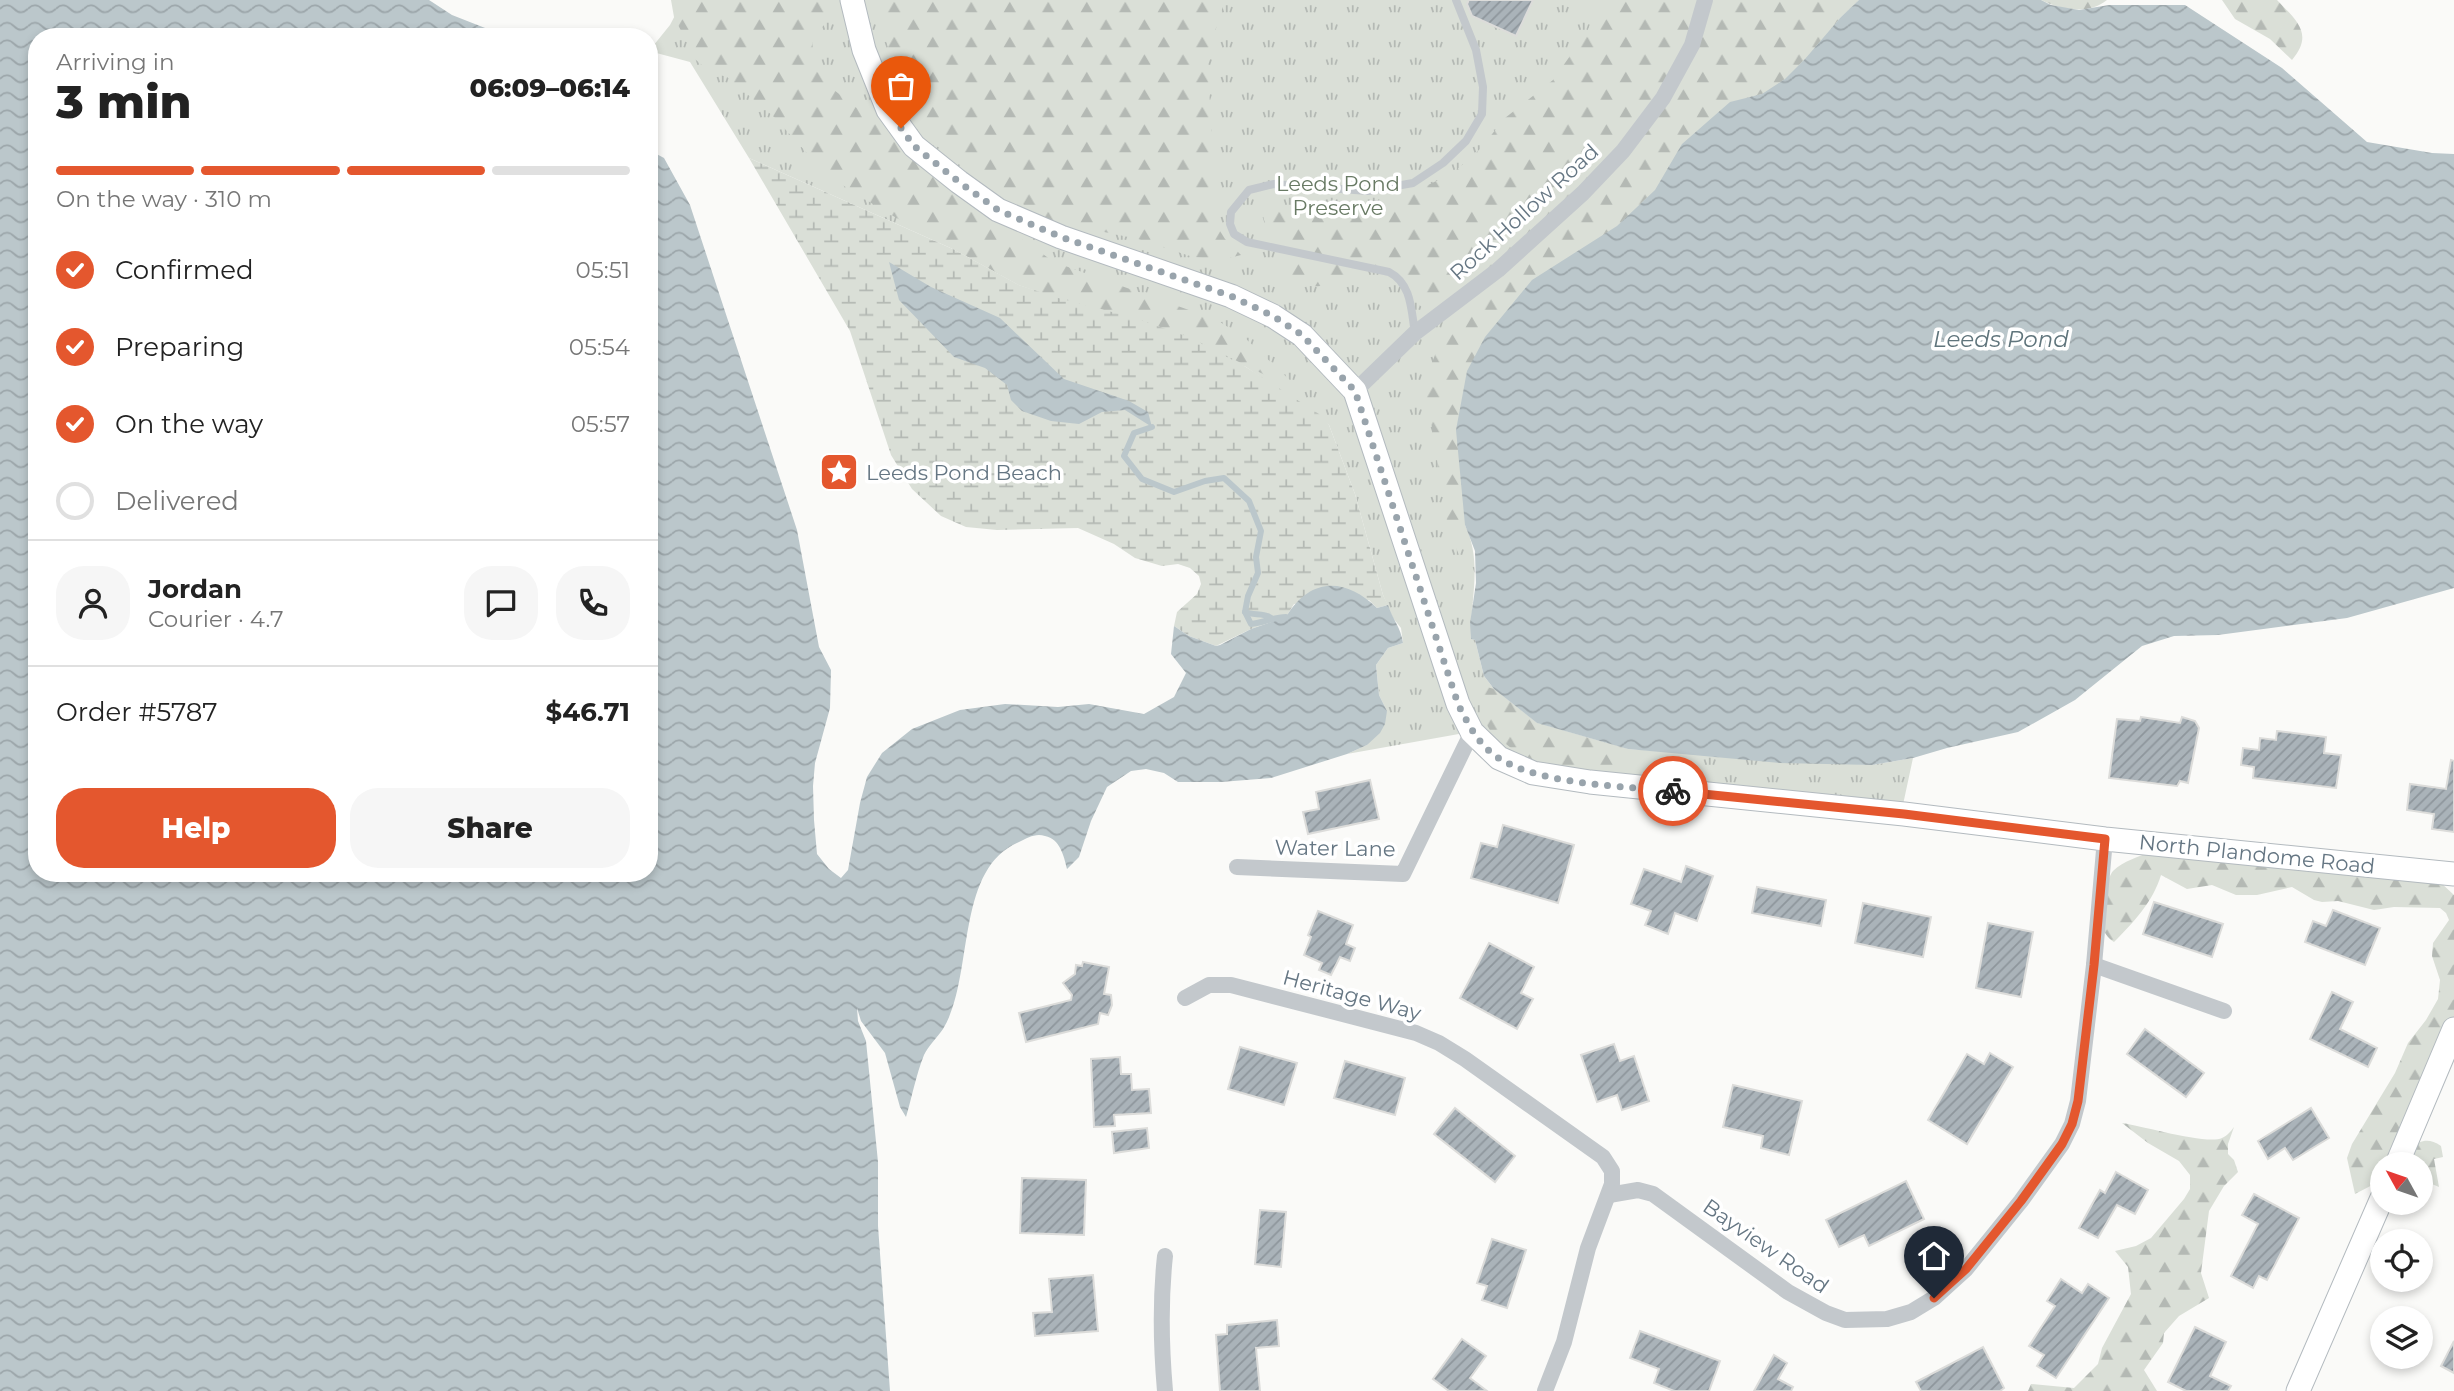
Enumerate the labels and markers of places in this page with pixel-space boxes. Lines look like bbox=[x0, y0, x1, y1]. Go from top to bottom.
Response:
pin bbox=[871, 56, 931, 128]
place icon: Leeds Pond Beach bbox=[818, 451, 860, 493]
place label: Leeds Pond Beach bbox=[866, 460, 1062, 485]
pin bbox=[1904, 1226, 1964, 1298]

